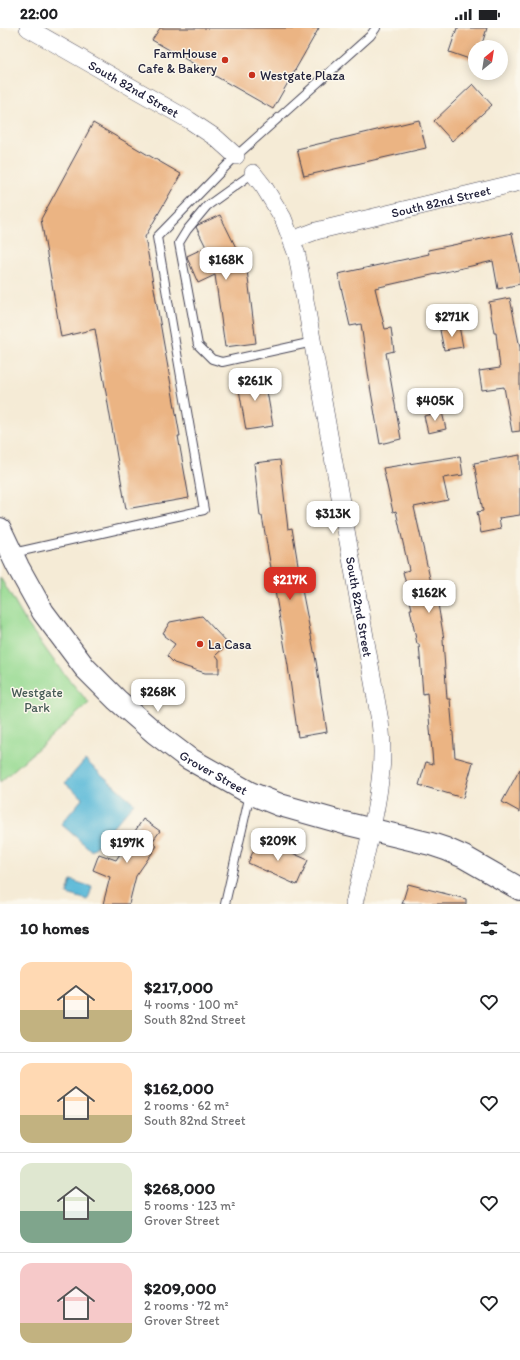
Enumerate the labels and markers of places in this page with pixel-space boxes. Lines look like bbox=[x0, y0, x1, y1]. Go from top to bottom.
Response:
place label: FarmHouse Cafe & Bakery bbox=[138, 46, 217, 76]
marker: FarmHouse Cafe & Bakery bbox=[220, 55, 230, 65]
place label: Westgate Plaza bbox=[260, 68, 346, 83]
marker: Westgate Plaza bbox=[247, 70, 257, 80]
pin: $168K bbox=[198, 247, 254, 281]
pin: $271K bbox=[424, 304, 480, 338]
pin: $261K bbox=[227, 368, 283, 402]
pin: $405K bbox=[407, 388, 463, 422]
pin: $313K bbox=[305, 501, 361, 535]
pin: $217K bbox=[262, 567, 318, 601]
pin: $162K bbox=[401, 580, 457, 614]
place label: La Casa bbox=[208, 637, 252, 652]
marker: La Casa bbox=[195, 639, 205, 649]
pin: $268K bbox=[130, 679, 186, 713]
pin: $209K bbox=[250, 828, 306, 862]
pin: $197K bbox=[99, 830, 155, 864]

